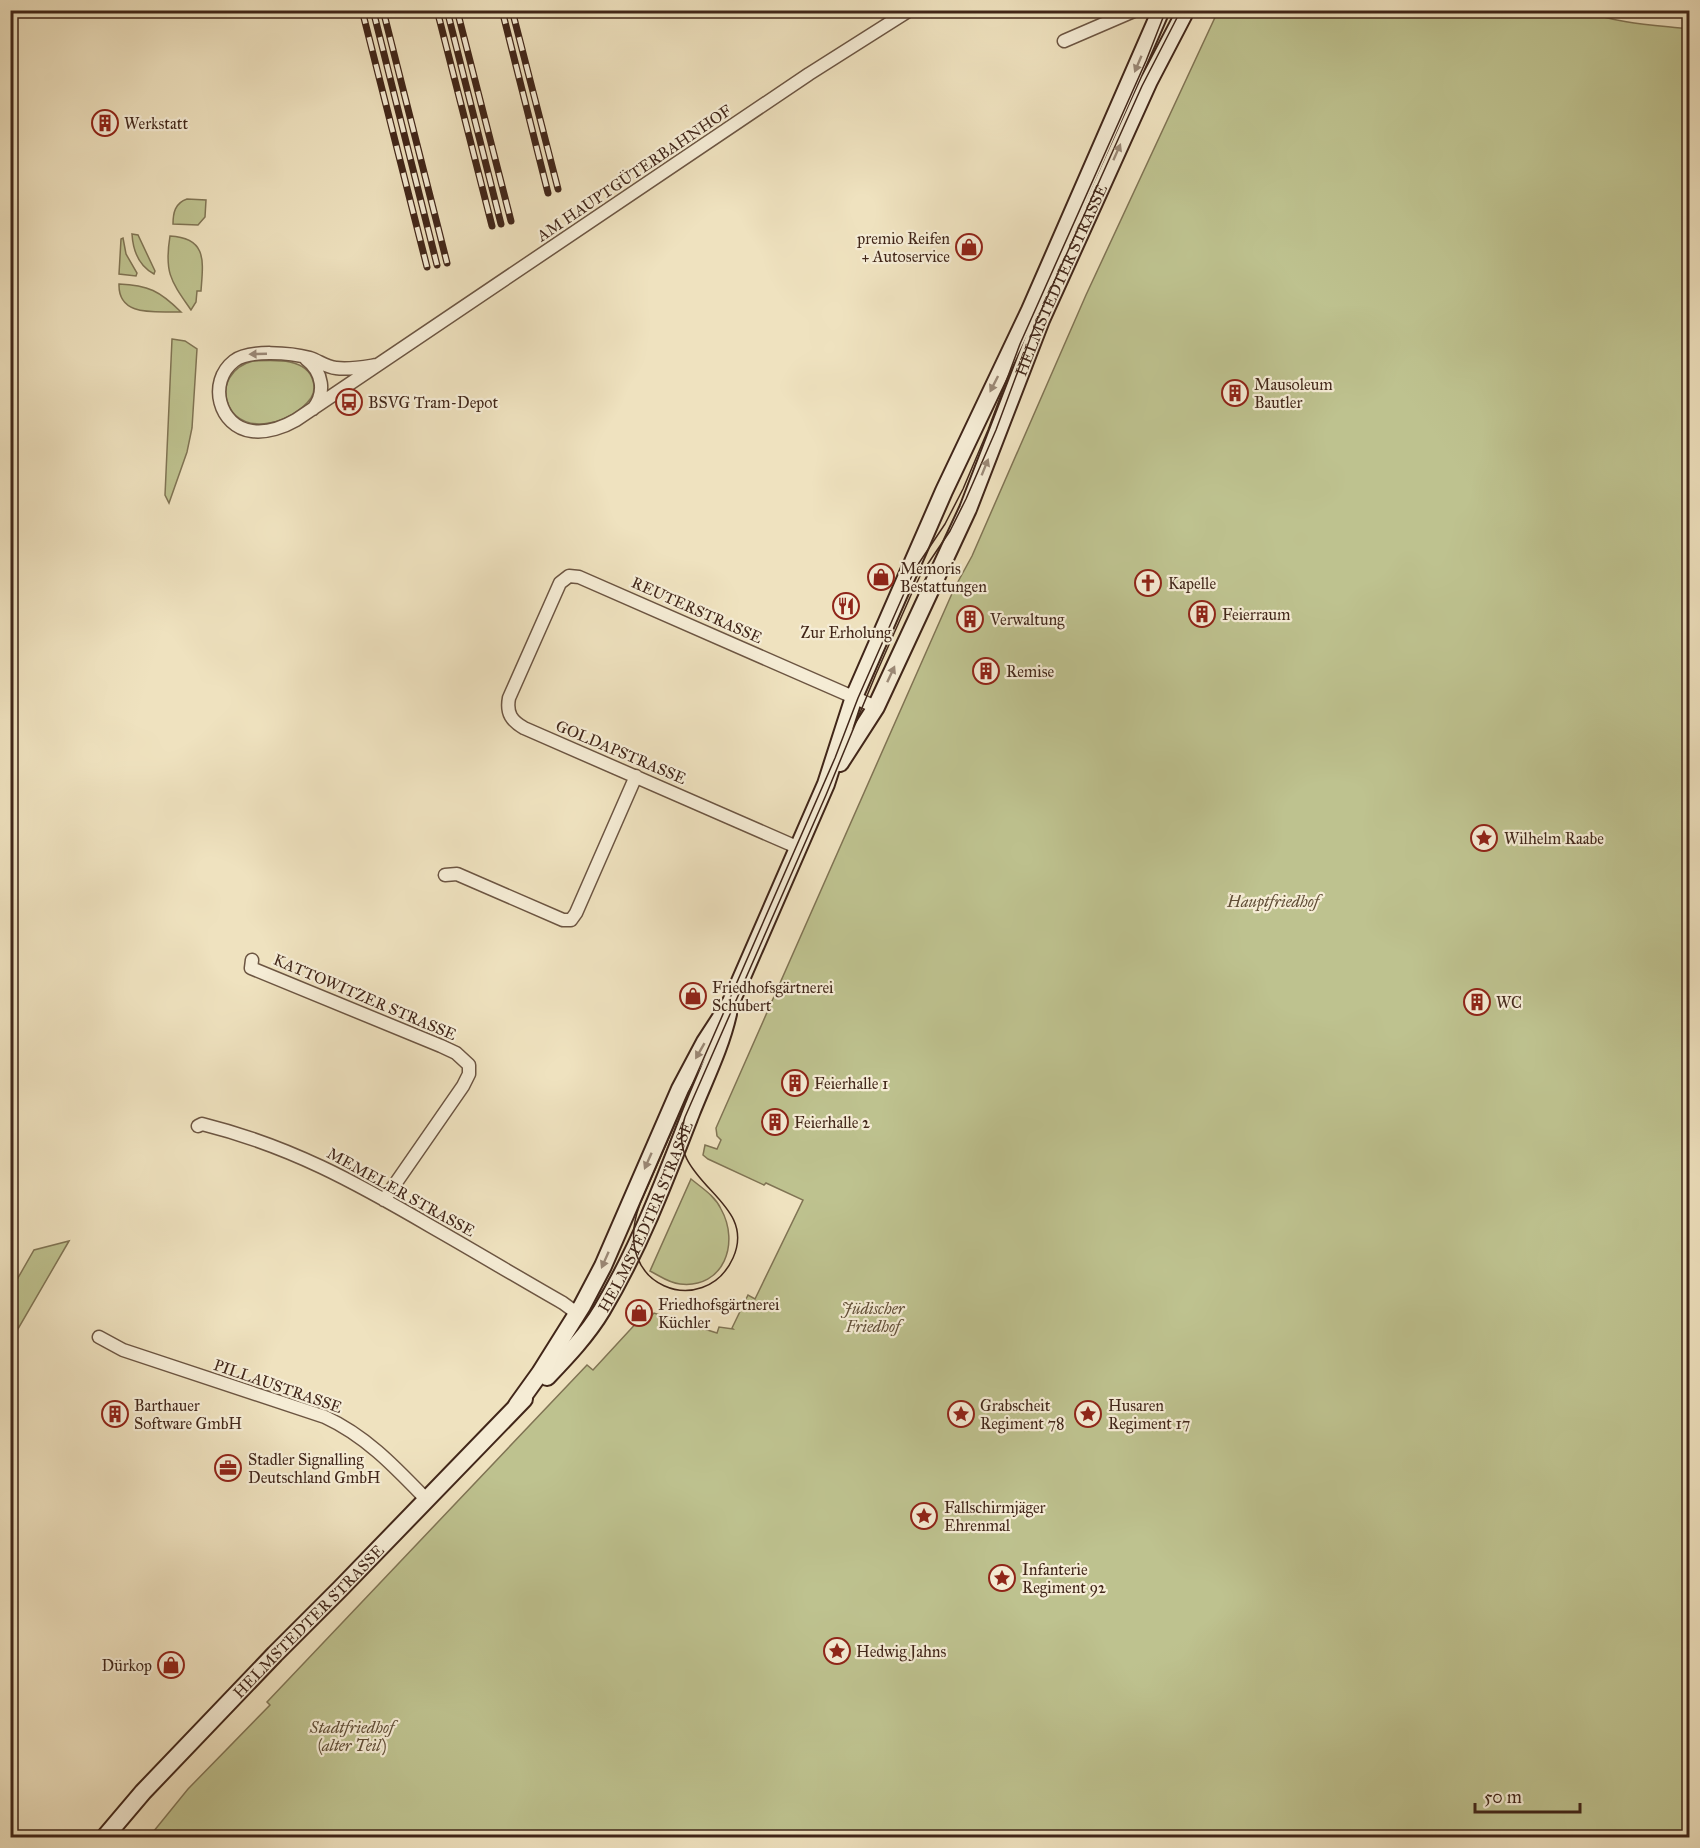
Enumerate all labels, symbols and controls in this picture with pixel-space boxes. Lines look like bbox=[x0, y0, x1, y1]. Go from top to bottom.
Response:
one-way arrow bbox=[1133, 56, 1143, 74]
street label: AM HAUPTGÜTERBAHNHOF bbox=[532, 100, 735, 246]
building icon: Werkstatt bbox=[90, 108, 120, 138]
place label: Werkstatt bbox=[124, 114, 188, 133]
one-way arrow bbox=[1112, 143, 1121, 160]
street label: HELMSTEDTER STRASSE bbox=[1011, 181, 1111, 379]
place label: premio Reifen + Autoservice bbox=[856, 229, 950, 266]
shop icon: premio Reifen + Autoservice bbox=[954, 232, 984, 262]
one-way arrow bbox=[249, 350, 268, 359]
one-way arrow bbox=[990, 375, 999, 392]
place label: Mausoleum Bautler bbox=[1254, 375, 1333, 412]
building icon: Mausoleum Bautler bbox=[1220, 378, 1250, 408]
bus stop icon: BSVG Tram-Depot bbox=[334, 387, 364, 417]
place label: BSVG Tram-Depot bbox=[368, 393, 499, 412]
one-way arrow bbox=[981, 458, 990, 476]
place label: Memoris Bestattungen bbox=[900, 559, 987, 597]
shop icon: Memoris Bestattungen bbox=[866, 562, 896, 592]
church icon: Kapelle bbox=[1133, 568, 1163, 598]
street label: REUTERSTRASSE bbox=[629, 573, 765, 647]
place label: Kapelle bbox=[1168, 574, 1216, 593]
restaurant icon: Zur Erholung bbox=[831, 591, 861, 621]
building icon: Feierraum bbox=[1187, 599, 1217, 629]
building icon: Verwaltung bbox=[955, 604, 985, 634]
place label: Feierraum bbox=[1222, 605, 1291, 624]
place label: Verwaltung bbox=[989, 610, 1065, 630]
place label: Zur Erholung bbox=[800, 623, 892, 643]
building icon: Remise bbox=[971, 656, 1001, 686]
place label: Remise bbox=[1006, 662, 1055, 681]
one-way arrow bbox=[887, 666, 896, 683]
street label: GOLDAPSTRASSE bbox=[553, 716, 689, 788]
place icon: Wilhelm Raabe bbox=[1469, 823, 1499, 853]
place label: Wilhelm Raabe bbox=[1504, 829, 1604, 848]
park label: Hauptfriedhof bbox=[1226, 892, 1324, 912]
street label: KATTOWITZER STRASSE bbox=[271, 950, 459, 1044]
place label: Friedhofsgärtnerei Schubert bbox=[712, 978, 834, 1015]
shop icon: Friedhofsgärtnerei Schubert bbox=[678, 981, 708, 1011]
building icon: WC bbox=[1462, 987, 1492, 1017]
place label: WC bbox=[1496, 993, 1522, 1012]
one-way arrow bbox=[695, 1043, 705, 1060]
building icon: Feierhalle 1 bbox=[780, 1068, 810, 1098]
place label: Feierhalle 1 bbox=[814, 1074, 888, 1093]
building icon: Feierhalle 2 bbox=[760, 1107, 790, 1137]
place label: Feierhalle 2 bbox=[794, 1113, 870, 1132]
street label: HELMSTEDTER STRASSE bbox=[594, 1119, 696, 1315]
street label: MEMELER STRASSE bbox=[324, 1143, 478, 1241]
one-way arrow bbox=[643, 1152, 653, 1170]
one-way arrow bbox=[600, 1252, 610, 1270]
place label: Friedhofsgärtnerei Küchler bbox=[658, 1295, 780, 1332]
shop icon: Friedhofsgärtnerei Küchler bbox=[624, 1298, 654, 1328]
park label: Jüdischer Friedhof bbox=[841, 1299, 906, 1336]
street label: PILLAUSTRASSE bbox=[211, 1355, 345, 1417]
place label: Barthauer Software GmbH bbox=[134, 1396, 242, 1433]
place label: Grabscheit Regiment 78 bbox=[980, 1396, 1064, 1434]
place label: Husaren Regiment 17 bbox=[1108, 1396, 1190, 1434]
building icon: Barthauer Software GmbH bbox=[100, 1399, 130, 1429]
place icon: Grabscheit Regiment 78 bbox=[946, 1399, 976, 1429]
place icon: Husaren Regiment 17 bbox=[1073, 1399, 1103, 1429]
place label: Stadler Signalling Deutschland GmbH bbox=[248, 1450, 381, 1487]
office icon: Stadler Signalling Deutschland GmbH bbox=[213, 1453, 243, 1483]
place label: Fallschirmjäger Ehrenmal bbox=[944, 1498, 1046, 1535]
place icon: Fallschirmjäger Ehrenmal bbox=[909, 1501, 939, 1531]
street label: HELMSTEDTER STRASSE bbox=[229, 1540, 387, 1702]
place label: Infanterie Regiment 92 bbox=[1022, 1560, 1106, 1598]
place icon: Infanterie Regiment 92 bbox=[987, 1563, 1017, 1593]
place icon: Hedwig Jahns bbox=[822, 1636, 852, 1666]
place label: Hedwig Jahns bbox=[856, 1642, 946, 1662]
shop icon: Dürkop bbox=[156, 1650, 186, 1680]
place label: Dürkop bbox=[102, 1656, 152, 1675]
park label: Stadtfriedhof (alter Teil) bbox=[309, 1718, 399, 1756]
scale bar bbox=[1475, 1776, 1580, 1814]
text: 50 m bbox=[1484, 1786, 1522, 1808]

